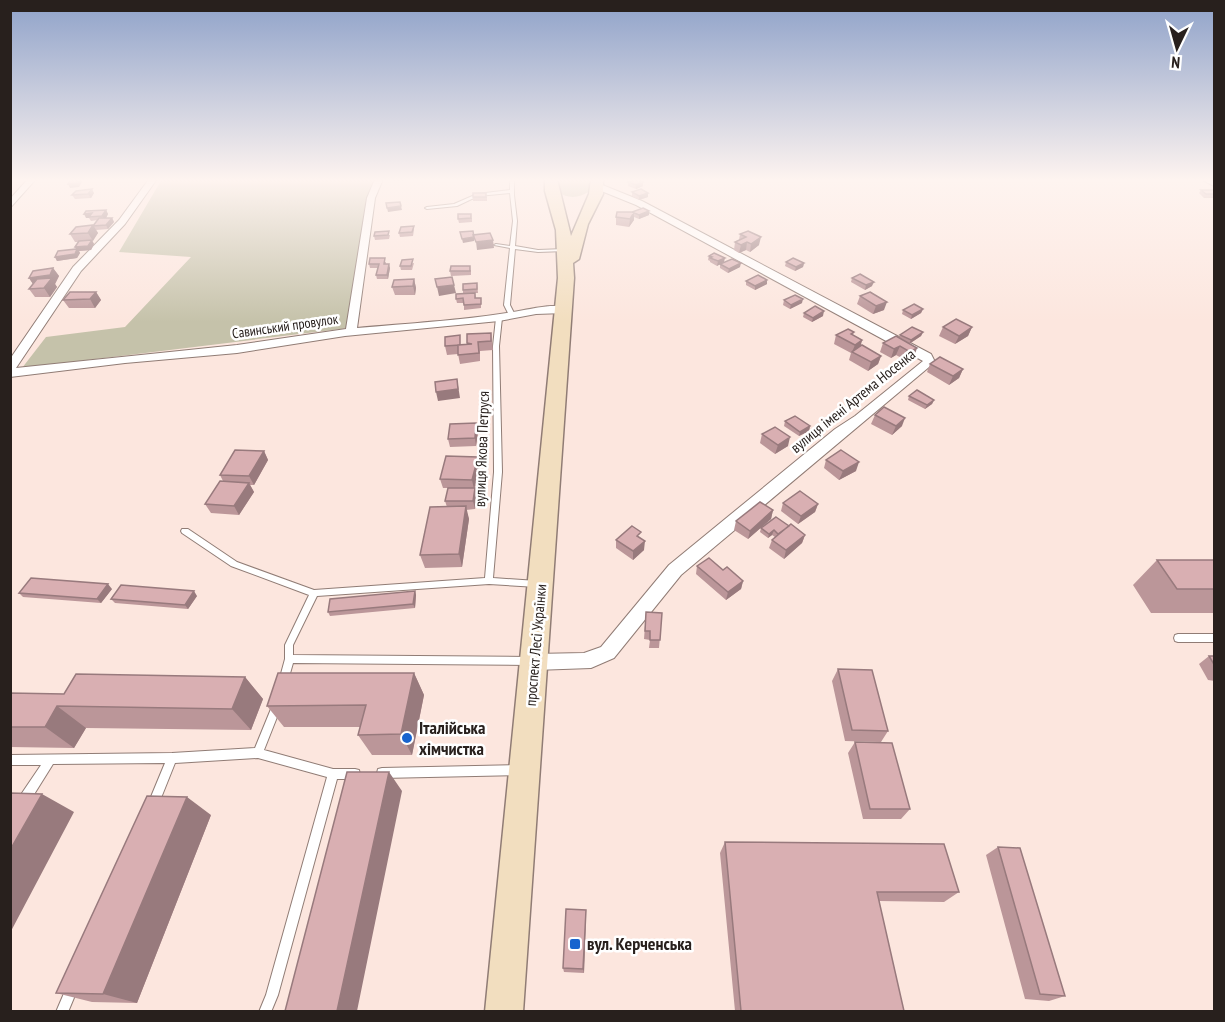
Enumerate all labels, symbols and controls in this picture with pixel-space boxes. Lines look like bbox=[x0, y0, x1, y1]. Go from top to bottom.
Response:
north arrow bbox=[1147, 18, 1207, 78]
text: N bbox=[1171, 53, 1181, 73]
street label: Савинський провулок bbox=[231, 310, 340, 342]
street label: вулиця імені Артема Носенка bbox=[786, 344, 919, 457]
street label: вулиця Якова Петруся bbox=[470, 390, 493, 507]
street label: проспект Лесі Українки bbox=[521, 583, 550, 707]
place label: Італійська хімчистка bbox=[419, 716, 485, 760]
marker: Італійська хімчистка bbox=[400, 731, 414, 745]
place label: вул. Керченська bbox=[587, 932, 692, 955]
marker: вул. Керченська bbox=[568, 937, 582, 951]

